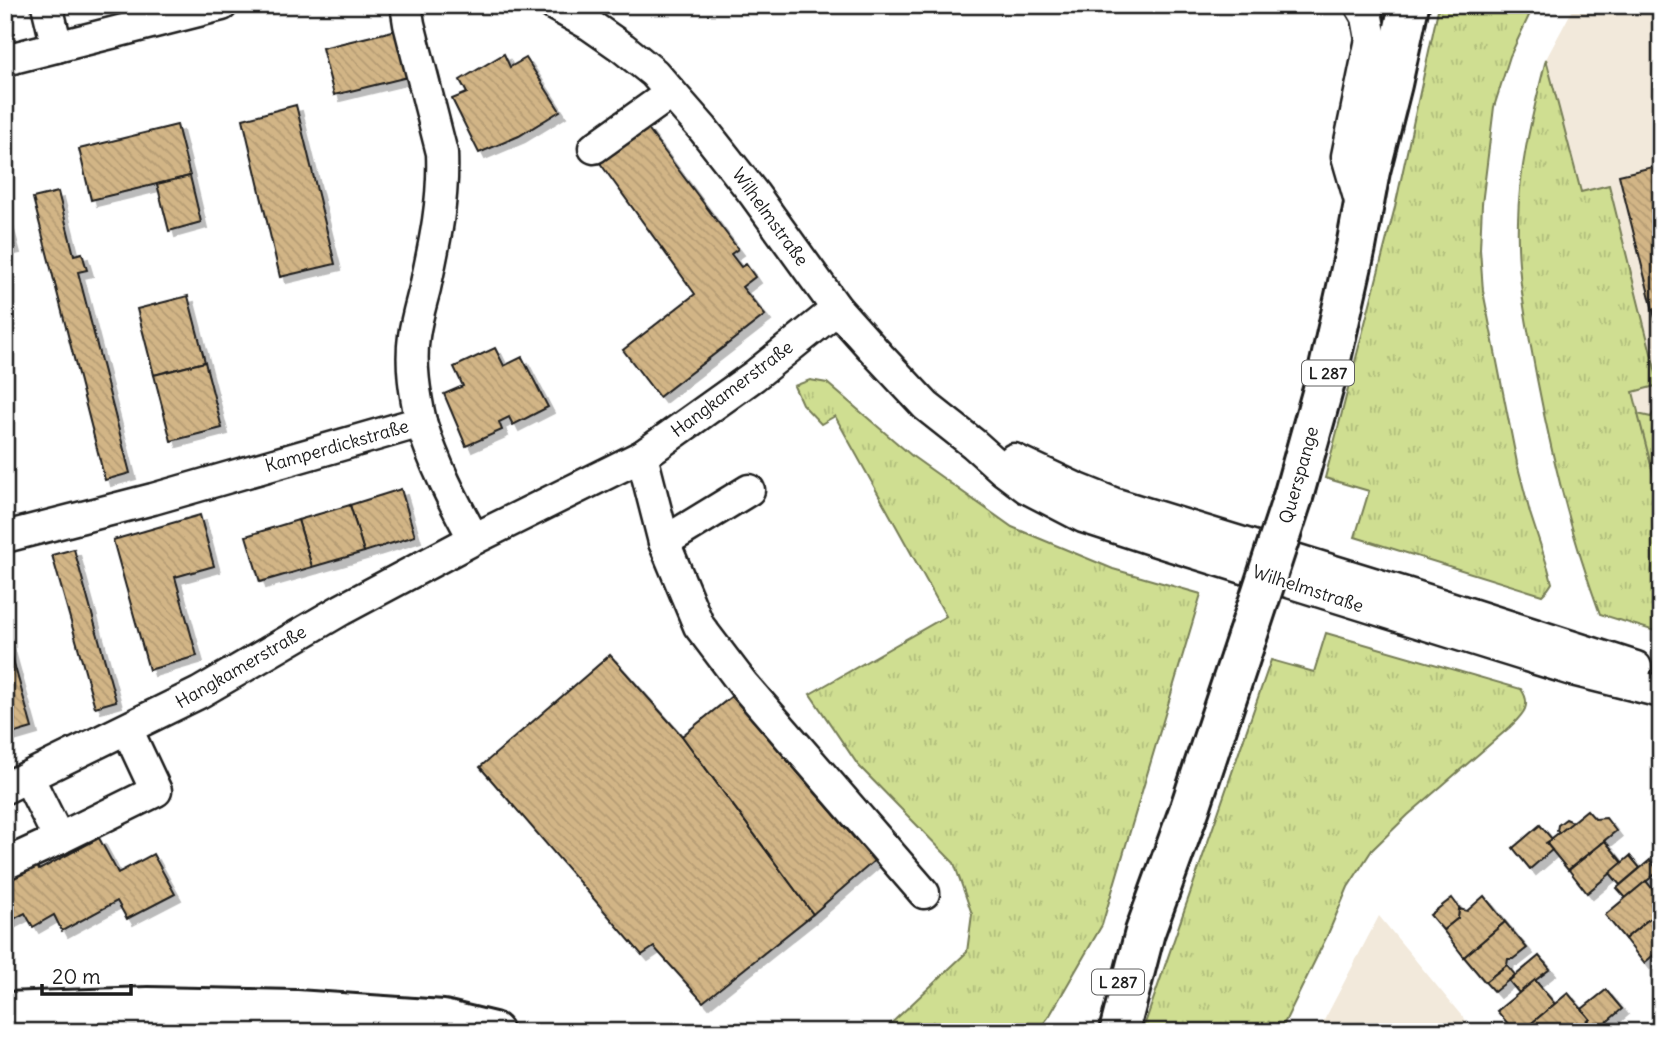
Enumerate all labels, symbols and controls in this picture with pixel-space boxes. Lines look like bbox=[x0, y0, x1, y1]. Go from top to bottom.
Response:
street label: Wilhelmstraße bbox=[727, 163, 814, 270]
street label: Hangkamerstraße bbox=[666, 335, 797, 442]
road number: L 287 bbox=[1302, 360, 1354, 386]
street label: Kamperdickstraße bbox=[262, 414, 411, 477]
street label: Querspange bbox=[1274, 424, 1323, 526]
street label: Wilhelmstraße bbox=[1250, 560, 1367, 617]
street label: Hangkamerstraße bbox=[171, 620, 310, 713]
scale bar bbox=[42, 953, 131, 997]
text: 20 m bbox=[52, 963, 101, 990]
road number: L 287 bbox=[1092, 970, 1144, 994]

